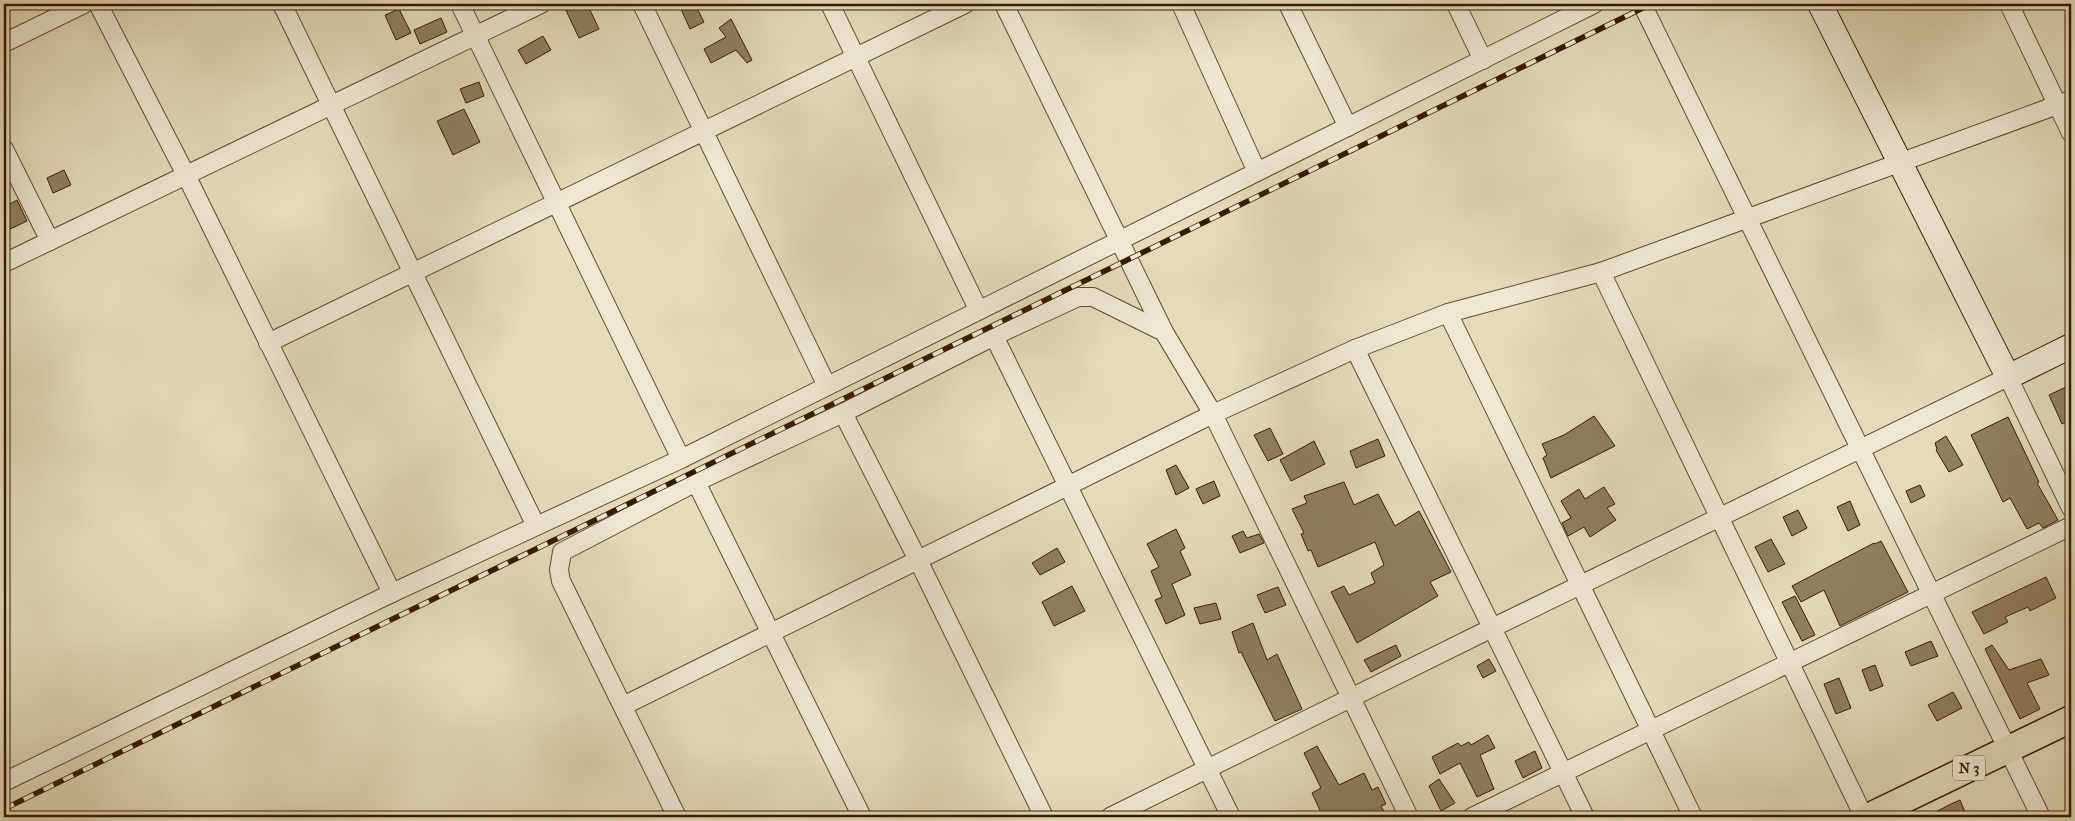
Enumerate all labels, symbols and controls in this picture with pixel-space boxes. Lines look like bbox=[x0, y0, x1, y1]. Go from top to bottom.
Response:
road number: N 3 bbox=[1953, 756, 1985, 780]

